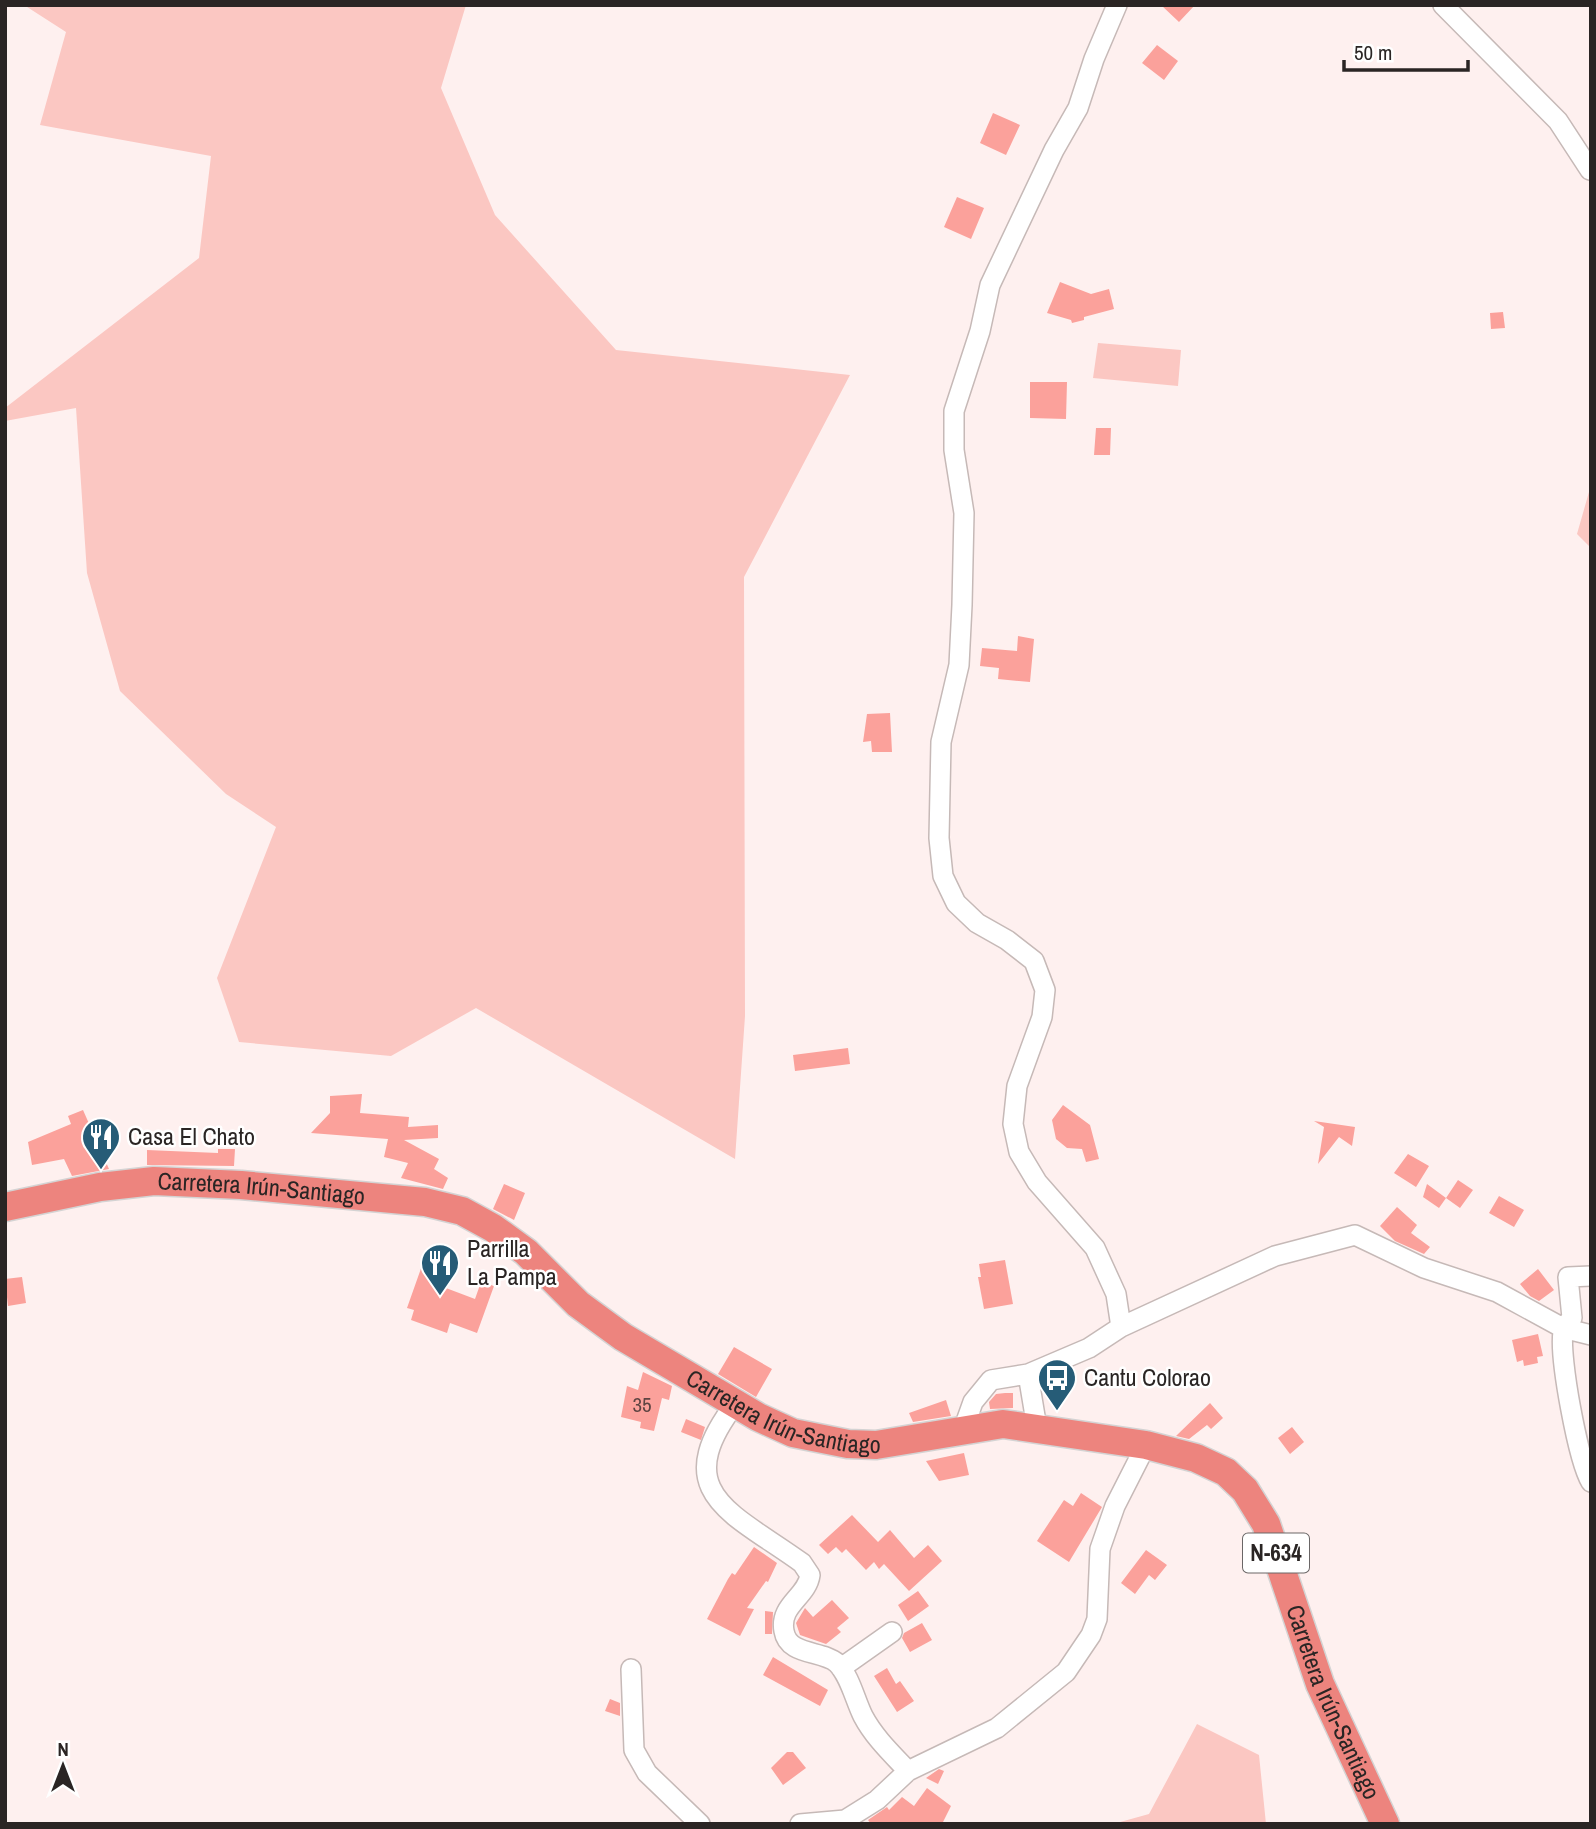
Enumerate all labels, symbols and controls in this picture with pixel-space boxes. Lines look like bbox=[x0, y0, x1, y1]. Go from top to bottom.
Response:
scale bar bbox=[1344, 28, 1468, 72]
text: 50 m bbox=[1354, 38, 1392, 67]
restaurant icon: Casa El Chato bbox=[80, 1116, 122, 1171]
place label: Casa El Chato bbox=[128, 1120, 255, 1152]
street label: Carretera Irún-Santiago bbox=[157, 1164, 367, 1211]
place label: Parrilla La Pampa bbox=[467, 1232, 557, 1292]
restaurant icon: Parrilla La Pampa bbox=[419, 1242, 461, 1297]
bus stop icon: Cantu Colorao bbox=[1036, 1357, 1078, 1412]
street label: Carretera Irún-Santiago bbox=[681, 1361, 881, 1460]
place label: Cantu Colorao bbox=[1084, 1361, 1211, 1393]
house number: 35 bbox=[632, 1390, 652, 1419]
road number: N-634 bbox=[1243, 1534, 1309, 1572]
street label: Carretera Irún-Santiago bbox=[1279, 1600, 1388, 1804]
north arrow bbox=[28, 1731, 98, 1801]
text: N bbox=[57, 1736, 69, 1762]

